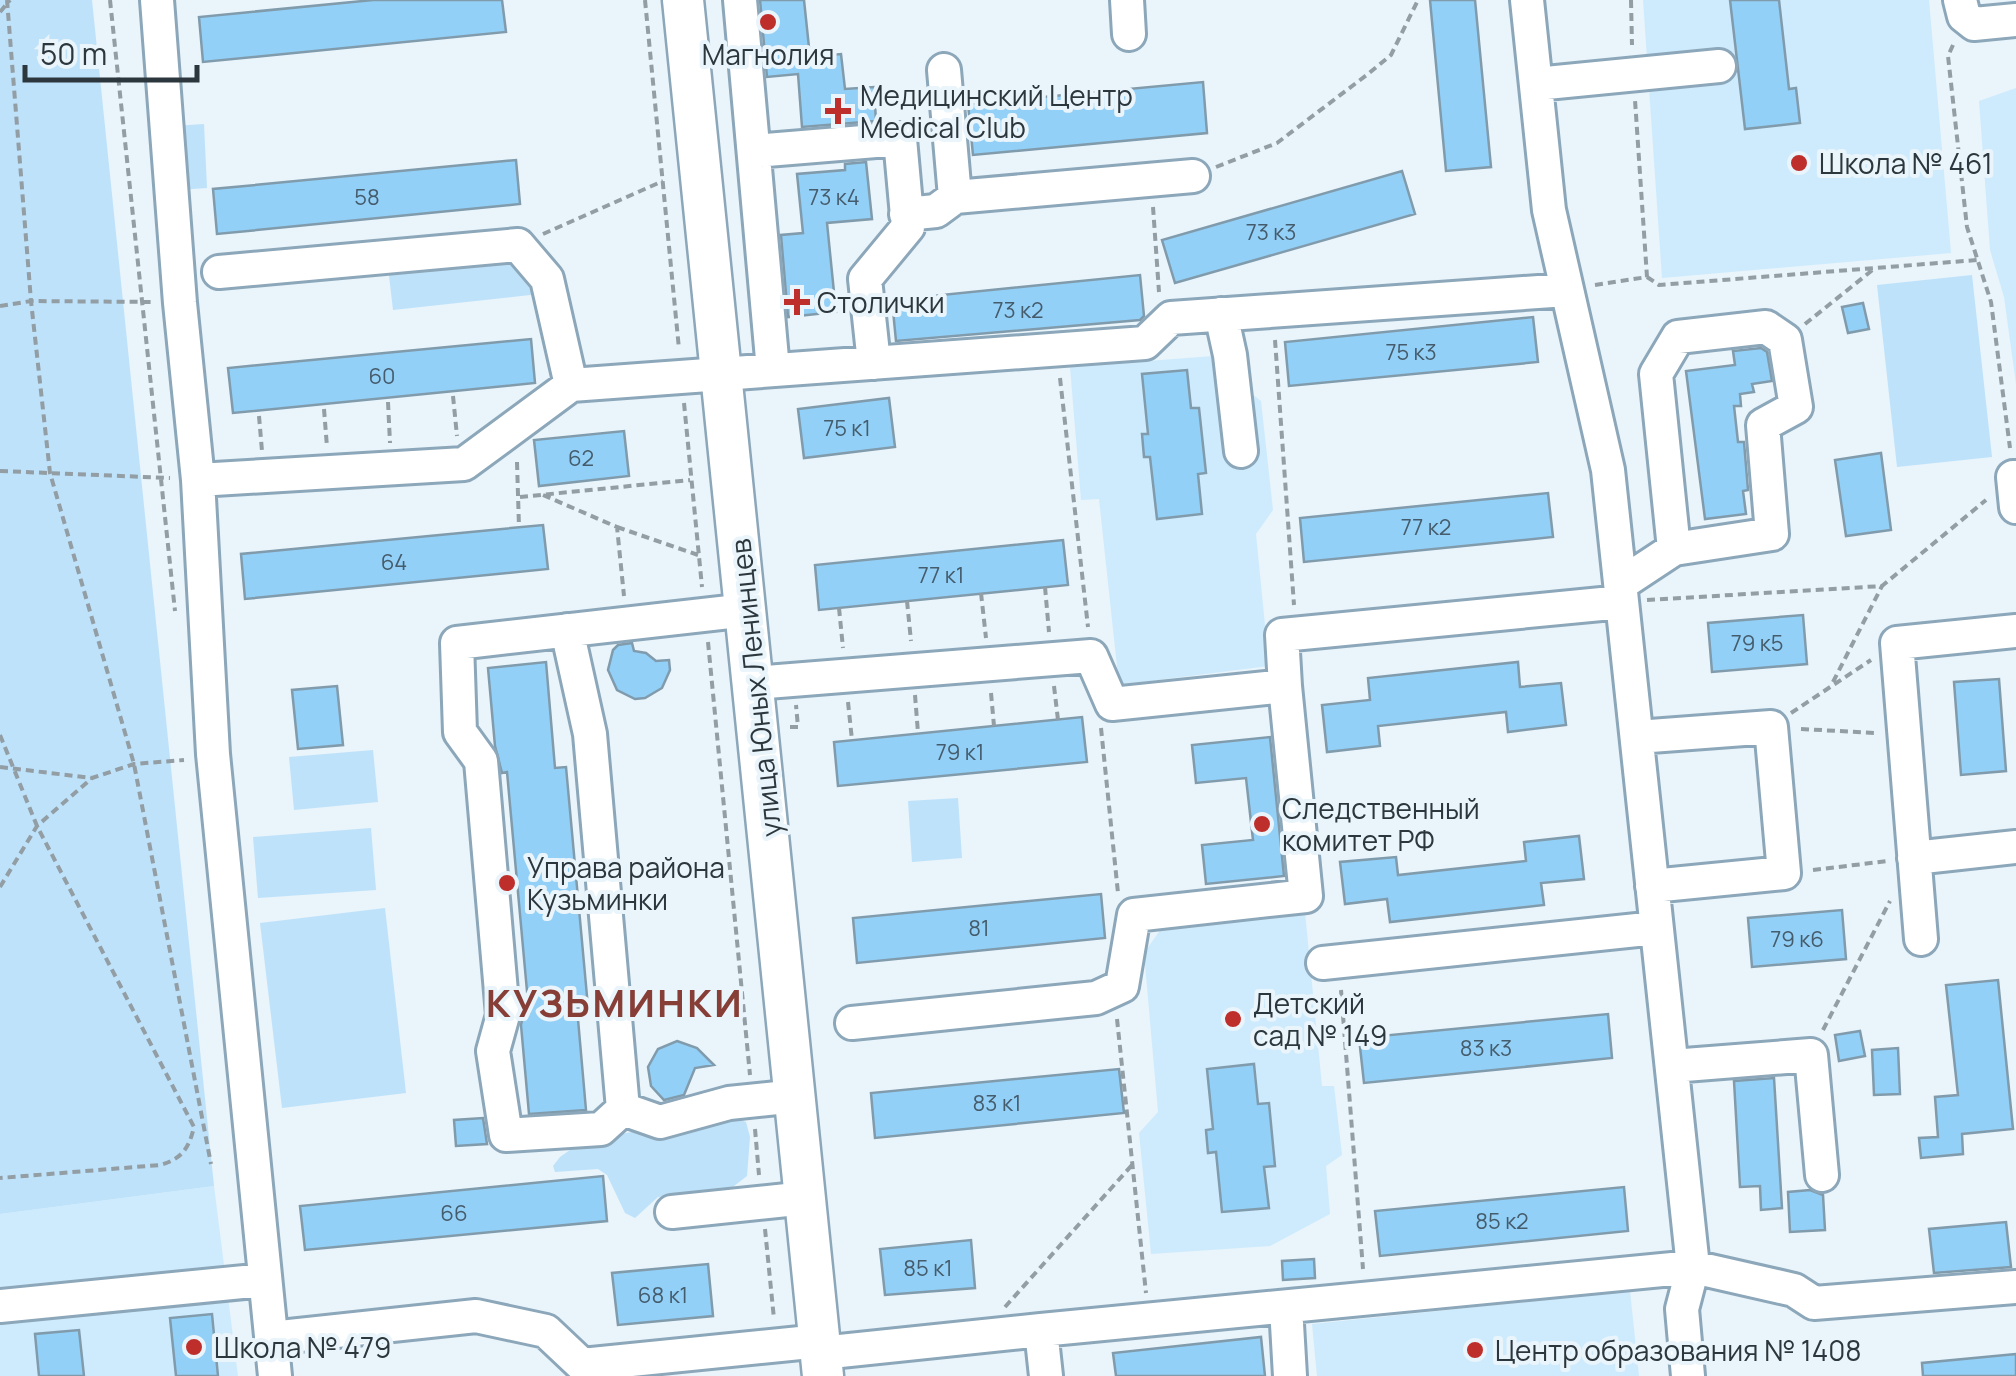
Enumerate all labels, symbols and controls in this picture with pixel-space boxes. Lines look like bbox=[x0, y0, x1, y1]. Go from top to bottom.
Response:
marker: Магнолия bbox=[757, 11, 779, 33]
scale bar bbox=[25, 20, 198, 82]
text: 50 m bbox=[40, 33, 107, 74]
place label: Магнолия bbox=[702, 35, 834, 73]
place label: Медицинский Центр Medical Club bbox=[860, 76, 1133, 146]
marker: Медицинский Центр Medical Club bbox=[825, 98, 851, 124]
place label: Школа № 461 bbox=[1819, 144, 1993, 182]
marker: Школа № 461 bbox=[1788, 152, 1810, 174]
house number: 58 bbox=[354, 182, 380, 212]
house number: 73 к4 bbox=[808, 182, 860, 212]
house number: 73 к3 bbox=[1246, 217, 1296, 247]
place label: Столички bbox=[817, 283, 945, 321]
marker: Столички bbox=[786, 291, 808, 313]
house number: 73 к2 bbox=[992, 295, 1044, 325]
house number: 75 к3 bbox=[1385, 337, 1437, 367]
house number: 60 bbox=[368, 361, 396, 391]
house number: 75 к1 bbox=[823, 413, 871, 443]
house number: 62 bbox=[568, 443, 594, 473]
house number: 77 к2 bbox=[1401, 512, 1451, 542]
street label: улица Юных Ленинцев bbox=[720, 537, 790, 839]
house number: 64 bbox=[381, 547, 407, 577]
house number: 77 к1 bbox=[918, 560, 964, 590]
house number: 79 к5 bbox=[1731, 628, 1783, 658]
house number: 79 к1 bbox=[936, 737, 984, 767]
place label: Следственный комитет РФ bbox=[1282, 789, 1480, 859]
marker: Следственный комитет РФ bbox=[1251, 813, 1273, 835]
place label: Управа района Кузьминки bbox=[527, 848, 725, 918]
marker: Управа района Кузьминки bbox=[496, 872, 518, 894]
house number: 81 bbox=[968, 913, 990, 943]
house number: 79 к6 bbox=[1770, 924, 1824, 954]
district label: КУЗЬМИНКИ bbox=[486, 976, 744, 1028]
place label: Детский сад № 149 bbox=[1253, 984, 1387, 1054]
marker: Детский сад № 149 bbox=[1222, 1008, 1244, 1030]
house number: 83 к3 bbox=[1460, 1033, 1512, 1063]
house number: 83 к1 bbox=[973, 1088, 1021, 1118]
house number: 66 bbox=[440, 1198, 468, 1228]
house number: 85 к2 bbox=[1475, 1206, 1529, 1236]
house number: 85 к1 bbox=[903, 1253, 953, 1283]
house number: 68 к1 bbox=[638, 1280, 688, 1310]
place label: Школа № 479 bbox=[214, 1328, 391, 1366]
place label: Центр образования № 1408 bbox=[1495, 1331, 1862, 1369]
marker: Школа № 479 bbox=[183, 1336, 205, 1358]
marker: Центр образования № 1408 bbox=[1464, 1339, 1486, 1361]

